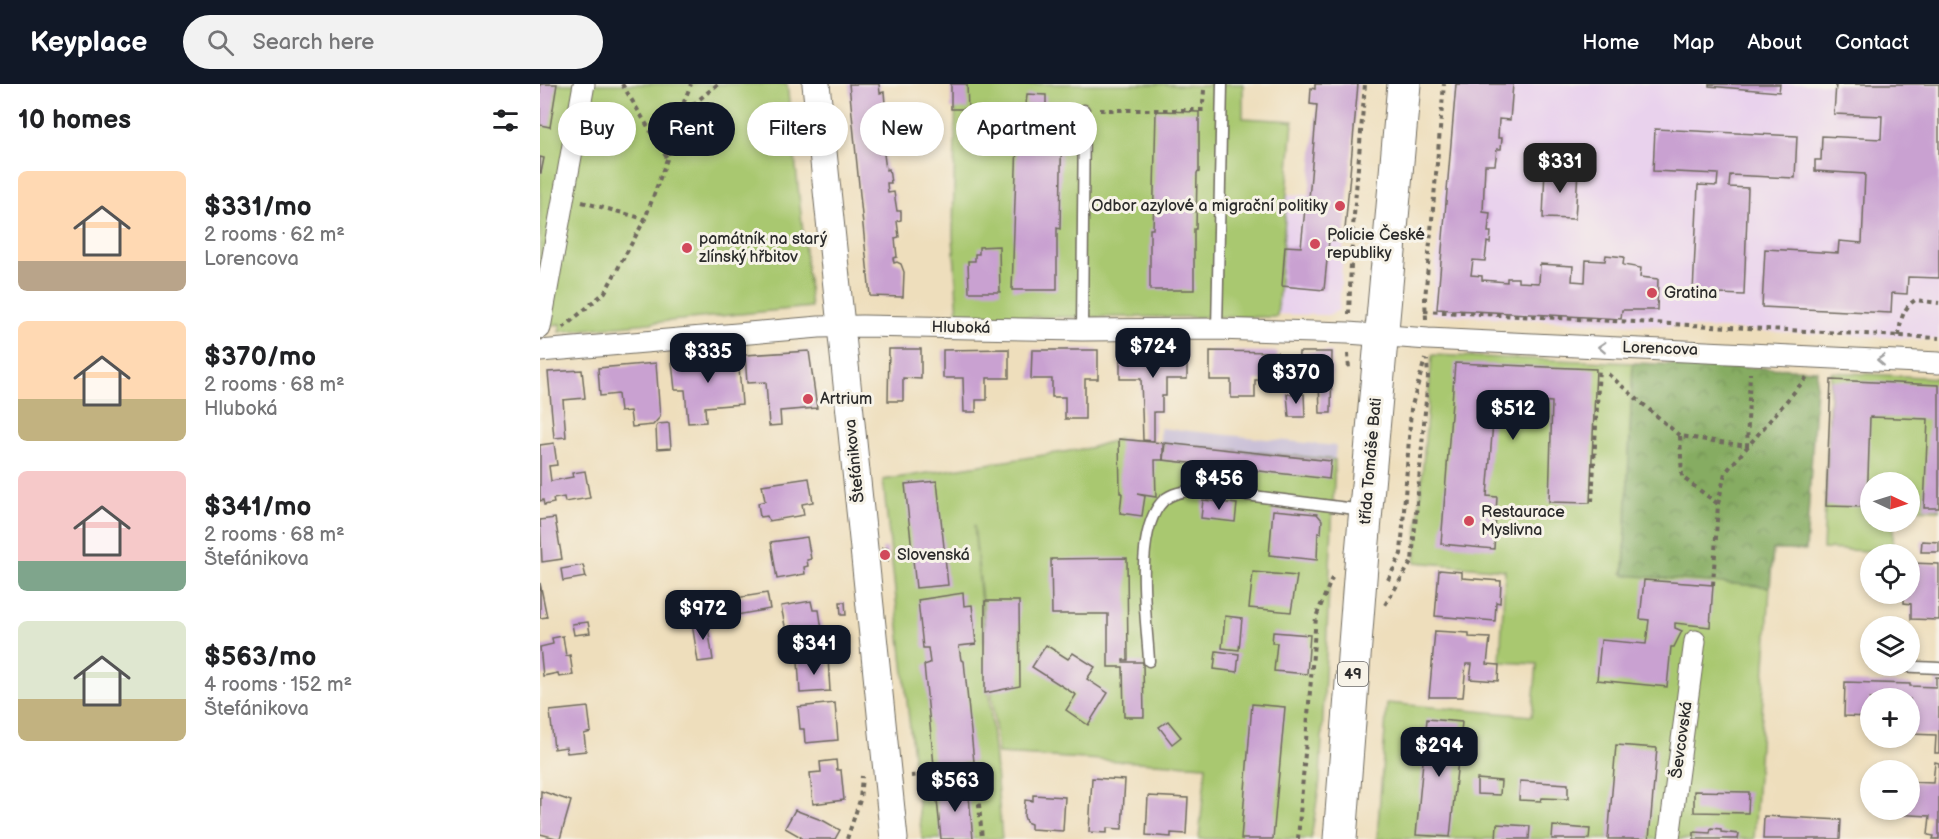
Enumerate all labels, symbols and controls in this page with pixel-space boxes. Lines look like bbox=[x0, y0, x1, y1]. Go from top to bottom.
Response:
search box bbox=[183, 15, 603, 69]
text: Keyplace bbox=[30, 26, 147, 59]
icon: search bbox=[204, 26, 237, 59]
text: Search here bbox=[252, 29, 374, 56]
text: Home bbox=[1582, 30, 1639, 55]
text: Map bbox=[1672, 30, 1714, 55]
text: About bbox=[1747, 30, 1802, 55]
text: Contact bbox=[1835, 30, 1909, 55]
chip: Buy bbox=[558, 102, 636, 156]
chip: Rent bbox=[648, 102, 735, 156]
chip: Filters bbox=[747, 102, 848, 156]
chip: New bbox=[860, 102, 944, 156]
chip: Apartment bbox=[956, 102, 1097, 156]
icon: filters bbox=[489, 104, 522, 137]
text: 10 homes bbox=[18, 105, 131, 136]
pin: $331 bbox=[1524, 143, 1596, 194]
text: $331 bbox=[1538, 150, 1582, 174]
text: $331/mo bbox=[204, 192, 312, 223]
icon: home bbox=[66, 195, 138, 267]
place label: Odbor azylové a migrační politiky bbox=[1091, 197, 1329, 216]
marker: Odbor azylové a migrační politiky bbox=[1333, 199, 1347, 213]
text: 2 rooms · 62 m² bbox=[204, 223, 345, 247]
place label: Policie České republiky bbox=[1327, 224, 1425, 263]
place label: památník na starý zlínský hřbitov bbox=[699, 230, 828, 267]
marker: Policie České republiky bbox=[1308, 237, 1322, 251]
marker: památník na starý zlínský hřbitov bbox=[680, 241, 694, 255]
text: Lorencova bbox=[204, 247, 299, 271]
place label: Gratina bbox=[1664, 284, 1717, 303]
marker: Gratina bbox=[1645, 286, 1659, 300]
street label: Hluboká bbox=[931, 318, 991, 338]
pin: $724 bbox=[1117, 328, 1189, 379]
pin: $335 bbox=[672, 333, 744, 384]
text: $724 bbox=[1129, 335, 1177, 359]
street label: Lorencova bbox=[1622, 338, 1698, 360]
text: $335 bbox=[684, 340, 732, 364]
one-way arrow bbox=[1597, 340, 1606, 353]
text: $370/mo bbox=[204, 342, 316, 373]
icon: home bbox=[66, 345, 138, 417]
pin: $370 bbox=[1260, 354, 1332, 405]
one-way arrow bbox=[1876, 354, 1885, 367]
text: $370 bbox=[1272, 361, 1320, 385]
text: 2 rooms · 68 m² bbox=[204, 373, 345, 397]
place label: Artrium bbox=[820, 390, 872, 409]
pin: $512 bbox=[1477, 390, 1549, 441]
marker: Artrium bbox=[801, 392, 815, 406]
text: Hluboká bbox=[204, 397, 278, 421]
street label: třída Tomáše Bati bbox=[1356, 397, 1386, 525]
text: $512 bbox=[1490, 397, 1536, 421]
street label: Štefánikova bbox=[839, 418, 869, 504]
pin: $456 bbox=[1183, 460, 1255, 511]
text: $456 bbox=[1195, 467, 1243, 491]
north arrow bbox=[1860, 472, 1920, 532]
map controls bbox=[1860, 472, 1920, 820]
text: $341/mo bbox=[204, 492, 311, 523]
icon: home bbox=[66, 495, 138, 567]
place label: Restaurace Myslivna bbox=[1481, 503, 1565, 540]
marker: Restaurace Myslivna bbox=[1462, 514, 1476, 528]
text: 2 rooms · 68 m² bbox=[204, 523, 345, 547]
button: locate bbox=[1860, 544, 1920, 604]
place label: Slovenská bbox=[897, 546, 970, 565]
text: Štefánikova bbox=[204, 547, 309, 571]
marker: Slovenská bbox=[878, 548, 892, 562]
pin: $972 bbox=[667, 590, 739, 641]
text: $972 bbox=[679, 597, 727, 621]
button: layers bbox=[1860, 616, 1920, 676]
pin: $341 bbox=[778, 625, 850, 676]
text: $341 bbox=[792, 632, 836, 656]
text: $563/mo bbox=[204, 642, 316, 673]
icon: home bbox=[66, 645, 138, 717]
road number: 49 bbox=[1338, 662, 1368, 686]
text: 4 rooms · 152 m² bbox=[204, 673, 352, 697]
button: + bbox=[1860, 688, 1920, 748]
text: Štefánikova bbox=[204, 697, 309, 721]
street label: Ševcovská bbox=[1665, 700, 1697, 780]
pin: $294 bbox=[1403, 727, 1475, 778]
text: $294 bbox=[1415, 734, 1463, 758]
button: − bbox=[1860, 760, 1920, 820]
pin: $563 bbox=[919, 762, 991, 813]
text: $563 bbox=[931, 769, 979, 793]

